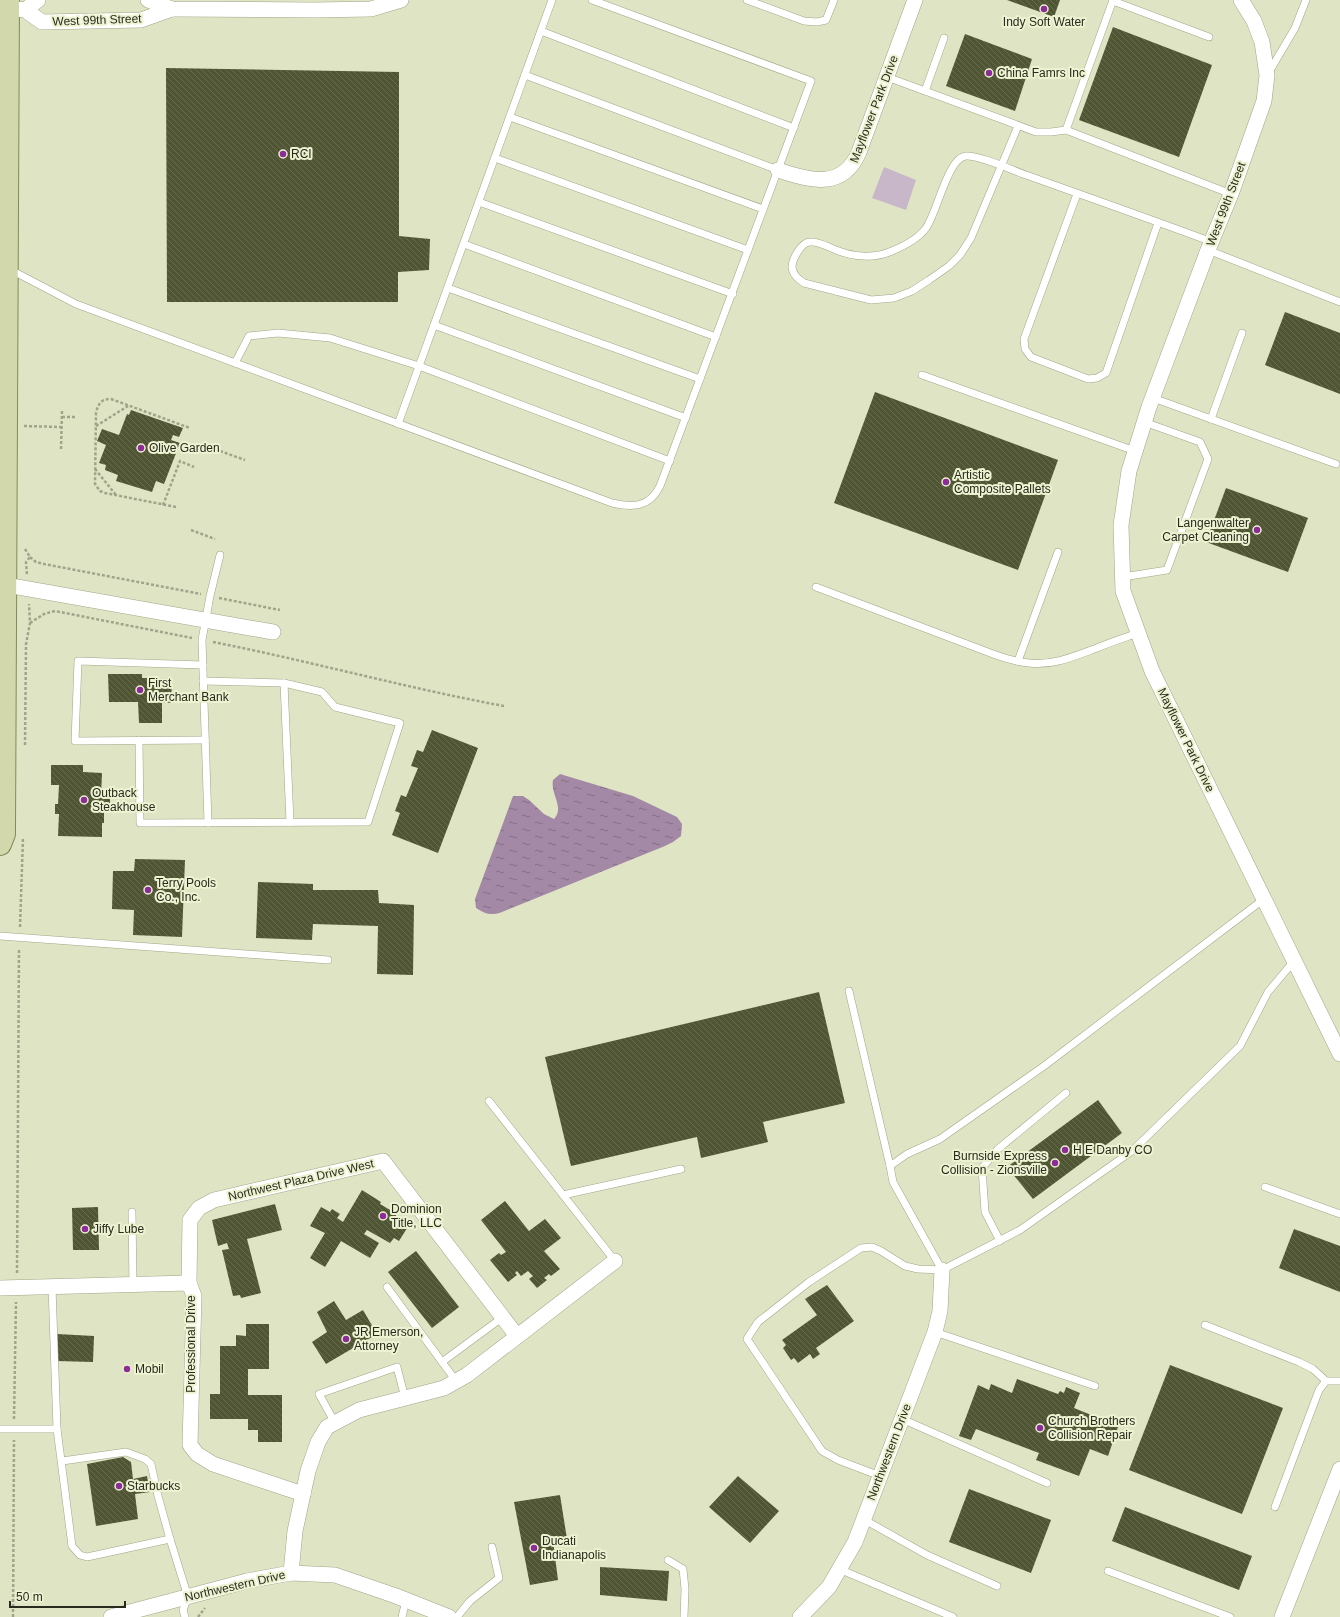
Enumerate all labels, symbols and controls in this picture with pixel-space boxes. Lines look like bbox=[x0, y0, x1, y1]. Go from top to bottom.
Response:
marker: Indy Soft Water bbox=[1039, 4, 1049, 14]
street label: West 99th Street bbox=[52, 11, 142, 29]
place label: Indy Soft Water bbox=[1003, 15, 1085, 29]
street label: Mayflower Park Drive bbox=[847, 53, 901, 165]
place label: China Famrs Inc bbox=[997, 66, 1085, 80]
marker: China Famrs Inc bbox=[984, 68, 994, 78]
place label: RCI bbox=[291, 147, 312, 161]
marker: RCI bbox=[278, 149, 288, 159]
street label: West 99th Street bbox=[1203, 159, 1249, 248]
place label: Olive Garden bbox=[149, 441, 220, 455]
marker: Olive Garden bbox=[136, 443, 146, 453]
place label: Artistic Composite Pallets bbox=[954, 468, 1051, 496]
marker: Artistic Composite Pallets bbox=[941, 477, 951, 487]
place label: Langenwalter Carpet Cleaning bbox=[1162, 516, 1249, 544]
marker: Langenwalter Carpet Cleaning bbox=[1252, 525, 1262, 535]
place label: First Merchant Bank bbox=[148, 676, 230, 704]
marker: First Merchant Bank bbox=[135, 685, 145, 695]
street label: Mayflower Park Drive bbox=[1155, 686, 1217, 795]
place label: Outback Steakhouse bbox=[92, 786, 156, 814]
marker: Outback Steakhouse bbox=[79, 795, 89, 805]
place label: Terry Pools Co., Inc. bbox=[156, 876, 216, 904]
marker: Terry Pools Co., Inc. bbox=[143, 885, 153, 895]
place label: H E Danby CO bbox=[1073, 1143, 1152, 1157]
marker: H E Danby CO bbox=[1060, 1145, 1070, 1155]
place label: Burnside Express Collision - Zionsville bbox=[941, 1149, 1047, 1177]
street label: Northwest Plaza Drive West bbox=[227, 1156, 376, 1204]
marker: Burnside Express Collision - Zionsville bbox=[1050, 1158, 1060, 1168]
place label: Dominion Title, LLC bbox=[391, 1202, 442, 1230]
marker: Dominion Title, LLC bbox=[378, 1211, 388, 1221]
place label: Jiffy Lube bbox=[93, 1222, 144, 1236]
marker: Jiffy Lube bbox=[80, 1224, 90, 1234]
street label: Professional Drive bbox=[184, 1295, 198, 1393]
place label: JR Emerson, Attorney bbox=[354, 1325, 423, 1353]
marker: JR Emerson, Attorney bbox=[341, 1334, 351, 1344]
place label: Mobil bbox=[135, 1362, 164, 1376]
marker: Mobil bbox=[122, 1364, 132, 1374]
street label: Northwestern Drive bbox=[864, 1401, 914, 1502]
place label: Church Brothers Collision Repair bbox=[1048, 1414, 1135, 1442]
marker: Church Brothers Collision Repair bbox=[1035, 1423, 1045, 1433]
place label: Starbucks bbox=[127, 1479, 180, 1493]
marker: Starbucks bbox=[114, 1481, 124, 1491]
place label: Ducati Indianapolis bbox=[542, 1534, 606, 1562]
marker: Ducati Indianapolis bbox=[529, 1543, 539, 1553]
street label: Northwestern Drive bbox=[183, 1568, 287, 1604]
scale bar bbox=[10, 1583, 125, 1609]
text: 50 m bbox=[16, 1590, 43, 1604]

